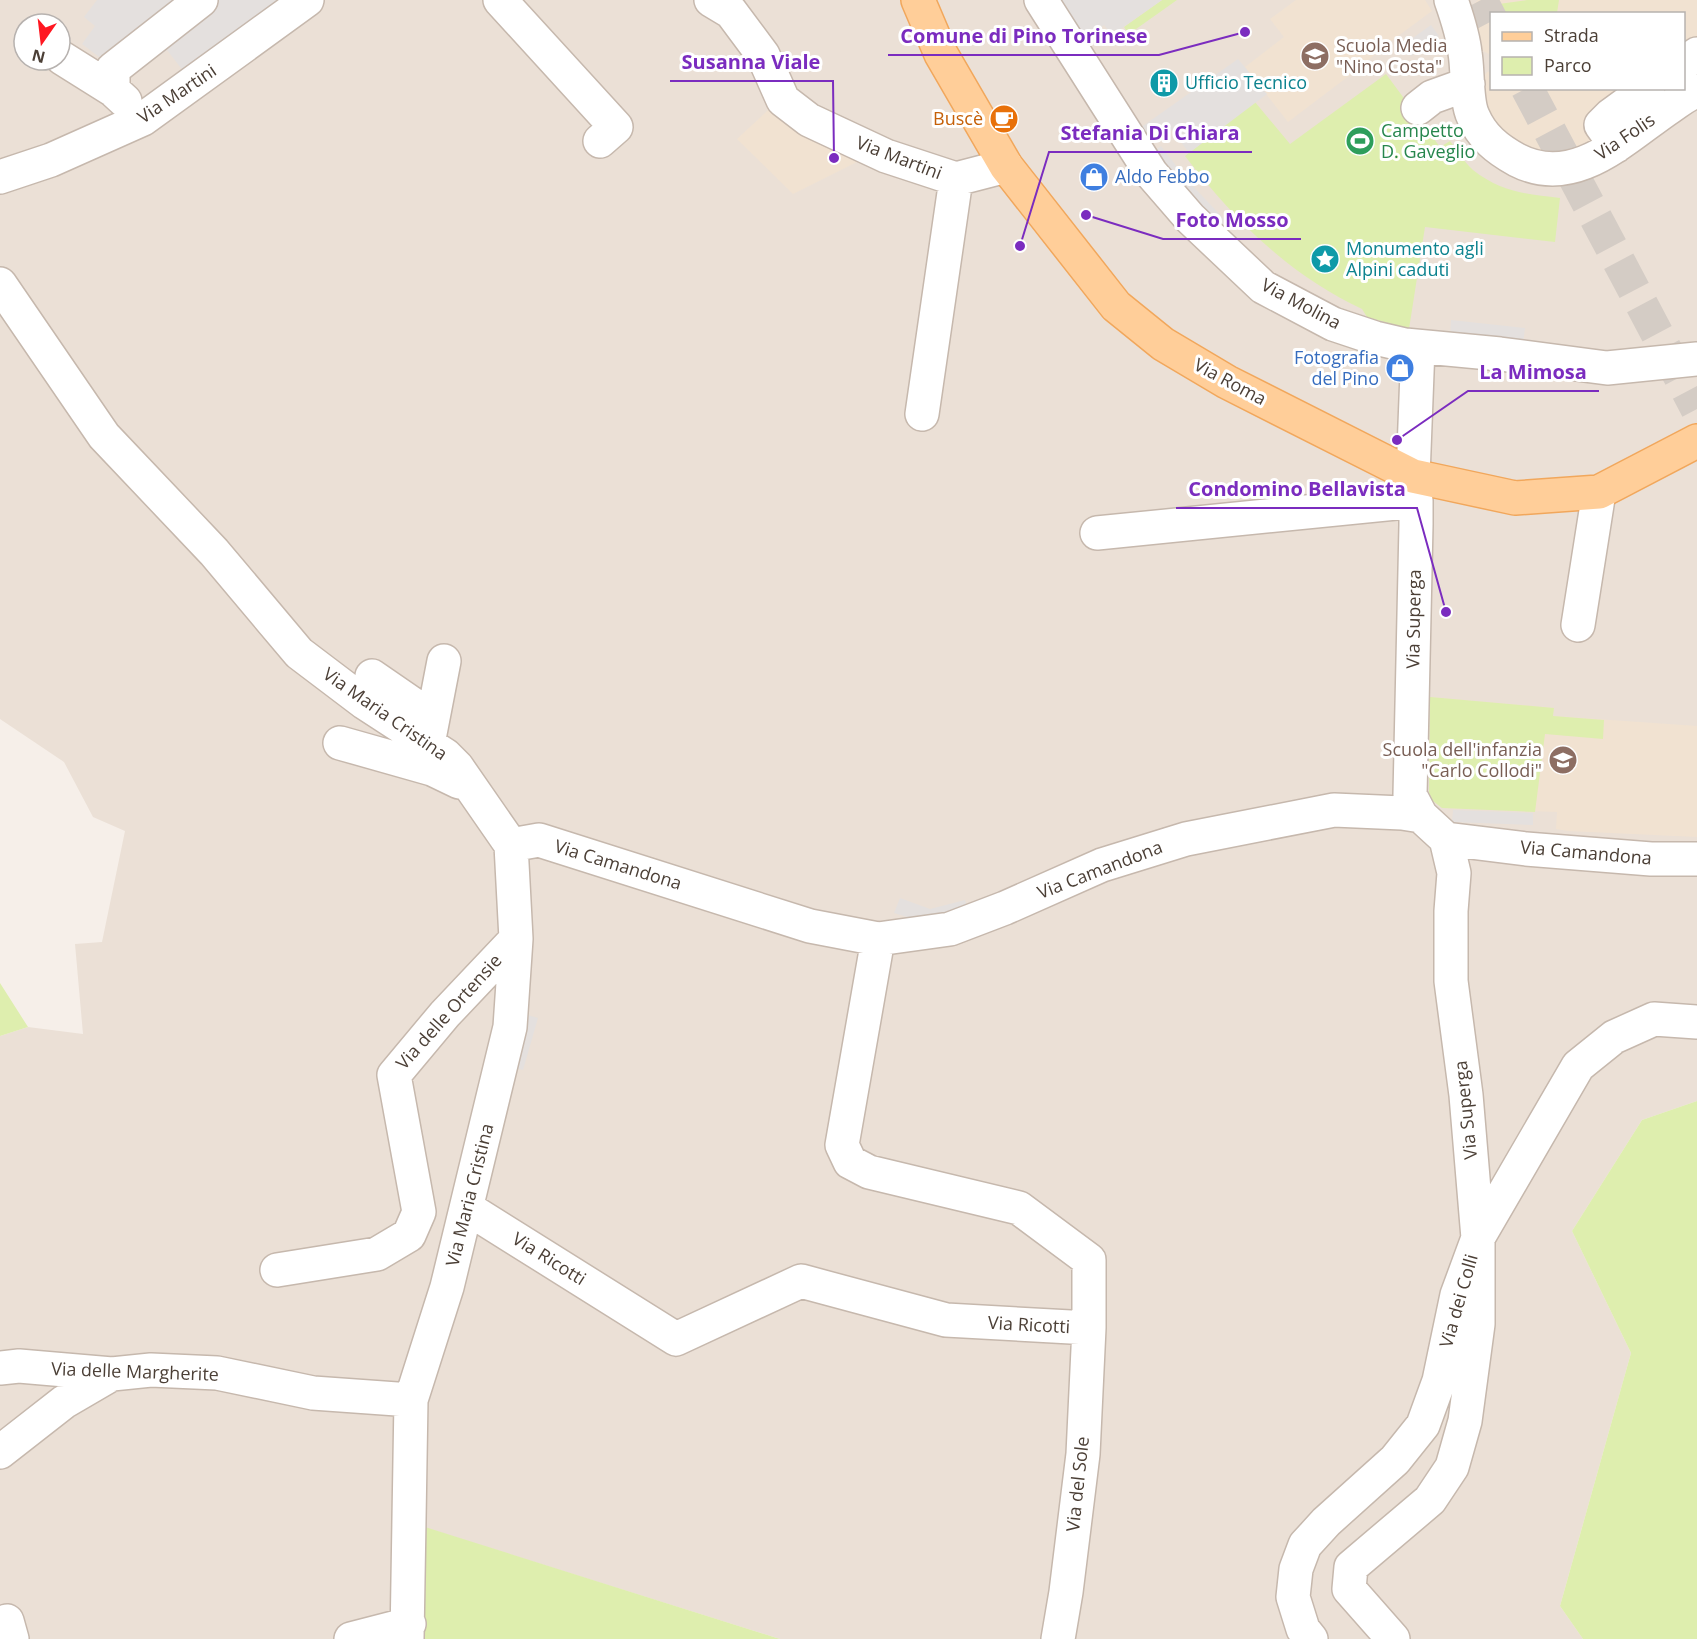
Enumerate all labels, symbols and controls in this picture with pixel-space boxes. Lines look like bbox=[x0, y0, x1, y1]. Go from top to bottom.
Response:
north arrow bbox=[12, 12, 72, 72]
legend bbox=[1490, 12, 1685, 90]
callout: Comune di Pino Torinese bbox=[888, 17, 1159, 55]
text: Comune di Pino Torinese bbox=[900, 22, 1148, 49]
text: Strada bbox=[1544, 23, 1599, 47]
place label: Scuola Media "Nino Costa" bbox=[1336, 33, 1447, 78]
school or university icon: Scuola Media "Nino Costa" bbox=[1299, 40, 1331, 72]
callout: Susanna Viale bbox=[670, 43, 833, 81]
text: N bbox=[29, 44, 47, 69]
text: Susanna Viale bbox=[682, 48, 820, 75]
text: Parco bbox=[1544, 53, 1592, 77]
street label: Via Martini bbox=[132, 58, 220, 128]
building icon: Ufficio Tecnico bbox=[1148, 67, 1180, 99]
place label: Ufficio Tecnico bbox=[1185, 70, 1307, 94]
cafe icon: Buscè bbox=[988, 103, 1020, 135]
place label: Buscè bbox=[933, 106, 983, 130]
street label: Via Folis bbox=[1590, 107, 1659, 165]
callout: Stefania Di Chiara bbox=[1049, 114, 1252, 152]
place label: Campetto D. Gaveglio bbox=[1381, 118, 1475, 163]
text: Stefania Di Chiara bbox=[1060, 119, 1240, 146]
sports icon: Campetto D. Gaveglio bbox=[1344, 125, 1376, 157]
street label: Via Martini bbox=[853, 130, 946, 184]
shop icon: Aldo Febbo bbox=[1078, 161, 1110, 193]
place label: Aldo Febbo bbox=[1115, 164, 1210, 188]
callout: Foto Mosso bbox=[1163, 201, 1301, 239]
text: Foto Mosso bbox=[1175, 206, 1289, 233]
place label: Monumento agli Alpini caduti bbox=[1346, 236, 1484, 281]
place icon: Monumento agli Alpini caduti bbox=[1309, 243, 1341, 275]
street label: Via Molina bbox=[1257, 272, 1346, 334]
place label: Fotografia del Pino bbox=[1294, 345, 1379, 390]
street label: Via Roma bbox=[1190, 352, 1271, 410]
shop icon: Fotografia del Pino bbox=[1384, 352, 1416, 384]
callout: La Mimosa bbox=[1468, 353, 1599, 391]
text: La Mimosa bbox=[1479, 358, 1587, 385]
callout: Condomino Bellavista bbox=[1176, 470, 1417, 508]
text: Condomino Bellavista bbox=[1188, 475, 1406, 502]
street label: Via Superga bbox=[1400, 569, 1426, 669]
street label: Via Maria Cristina bbox=[319, 661, 452, 765]
place label: Scuola dell'infanzia "Carlo Collodi" bbox=[1383, 737, 1542, 782]
school or university icon: Scuola dell'infanzia "Carlo Collodi" bbox=[1547, 744, 1579, 776]
street label: Via Camandona bbox=[552, 833, 685, 895]
street label: Via Camandona bbox=[1034, 834, 1166, 904]
street label: Via Camandona bbox=[1519, 834, 1653, 870]
street label: Via delle Ortensie bbox=[390, 949, 506, 1074]
street label: Via Superga bbox=[1448, 1060, 1482, 1161]
street label: Via Maria Cristina bbox=[440, 1121, 498, 1269]
street label: Via Ricotti bbox=[508, 1226, 591, 1290]
street label: Via dei Colli bbox=[1433, 1251, 1483, 1350]
street label: Via Ricotti bbox=[987, 1310, 1071, 1338]
street label: Via delle Margherite bbox=[51, 1356, 219, 1386]
street label: Via del Sole bbox=[1060, 1435, 1094, 1533]

